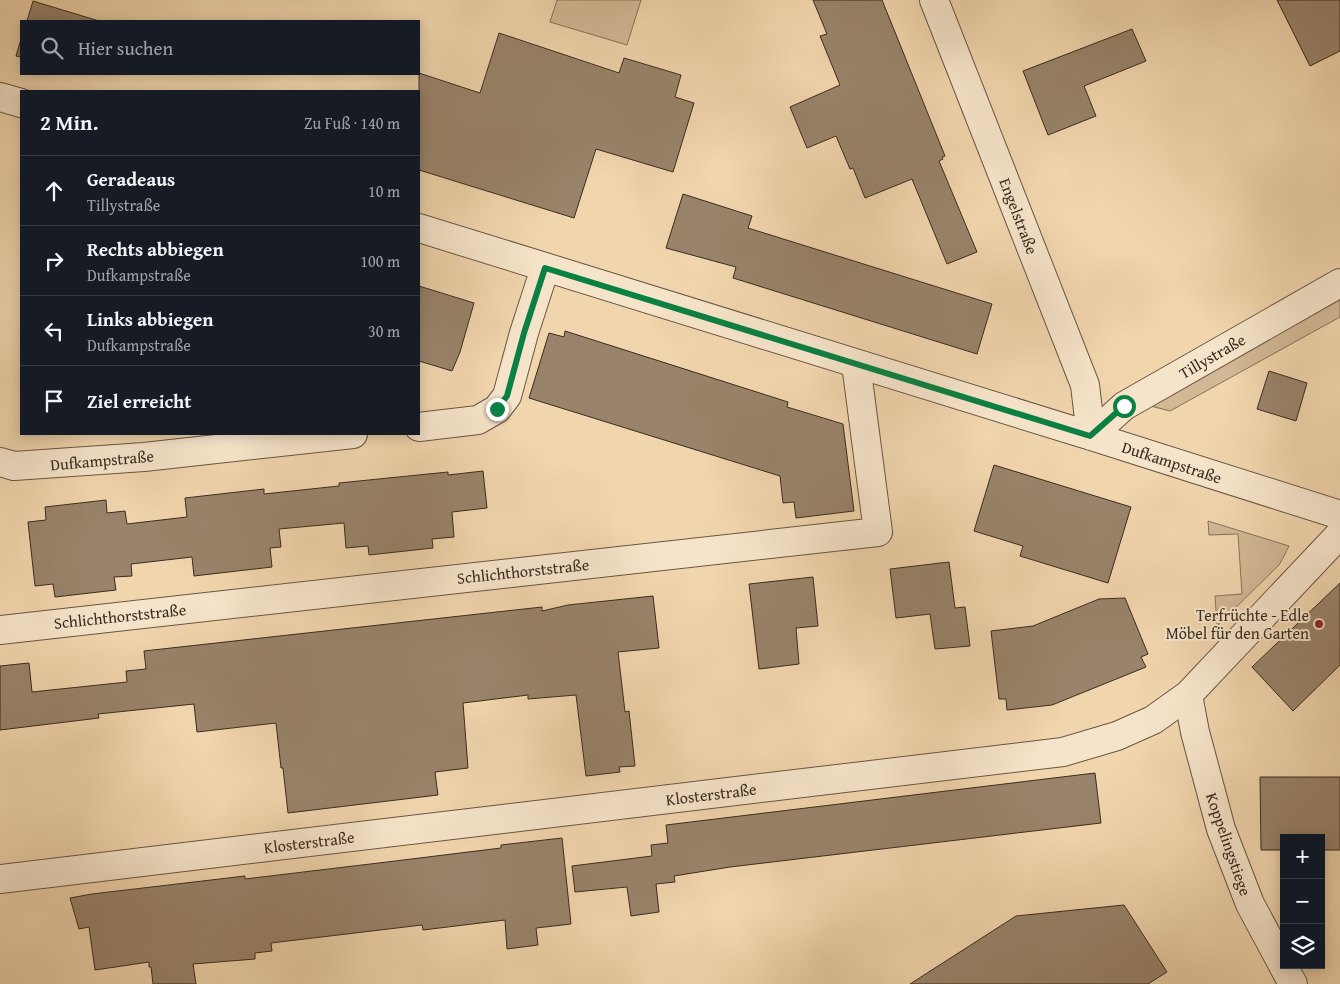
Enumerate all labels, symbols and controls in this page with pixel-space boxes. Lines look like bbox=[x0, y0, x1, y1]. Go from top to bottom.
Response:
search box bbox=[20, 20, 420, 75]
icon: search bbox=[38, 34, 66, 62]
text: Hier suchen bbox=[78, 34, 173, 62]
text: 2 Min. bbox=[40, 107, 98, 138]
text: Zu Fuß · 140 m bbox=[304, 111, 400, 135]
text: Geradeaus bbox=[87, 165, 175, 193]
street label: Engelstraße bbox=[993, 174, 1045, 258]
icon: ahead bbox=[40, 177, 68, 205]
text: 10 m bbox=[368, 179, 400, 203]
text: Tillystraße bbox=[87, 193, 160, 217]
text: Rechts abbiegen bbox=[87, 235, 224, 263]
icon: right bbox=[40, 247, 68, 275]
text: 100 m bbox=[360, 249, 400, 273]
text: Dufkampstraße bbox=[87, 263, 191, 287]
text: Links abbiegen bbox=[87, 305, 213, 333]
icon: left bbox=[40, 317, 68, 345]
text: 30 m bbox=[368, 319, 400, 343]
street label: Tillystraße bbox=[1174, 327, 1250, 385]
text: Dufkampstraße bbox=[87, 333, 191, 357]
icon: arrive bbox=[40, 387, 68, 415]
text: Ziel erreicht bbox=[87, 387, 191, 415]
route start bbox=[1113, 395, 1136, 418]
route end bbox=[486, 398, 509, 421]
street label: Dufkampstraße bbox=[1119, 435, 1225, 489]
street label: Dufkampstraße bbox=[49, 444, 155, 476]
street label: Schlichthorststraße bbox=[456, 552, 590, 590]
street label: Schlichthorststraße bbox=[53, 597, 187, 635]
place label: Terfrüchte - Edle Möbel für den Garten bbox=[1166, 603, 1309, 645]
marker: Terfrüchte - Edle Möbel für den Garten bbox=[1313, 618, 1325, 630]
street label: Klosterstraße bbox=[664, 777, 758, 811]
street label: Koppelingstiege bbox=[1200, 789, 1258, 899]
street label: Klosterstraße bbox=[262, 825, 356, 859]
map controls bbox=[1280, 834, 1325, 969]
button: + bbox=[1280, 834, 1325, 879]
button: − bbox=[1280, 879, 1325, 924]
button: layers bbox=[1280, 924, 1325, 969]

